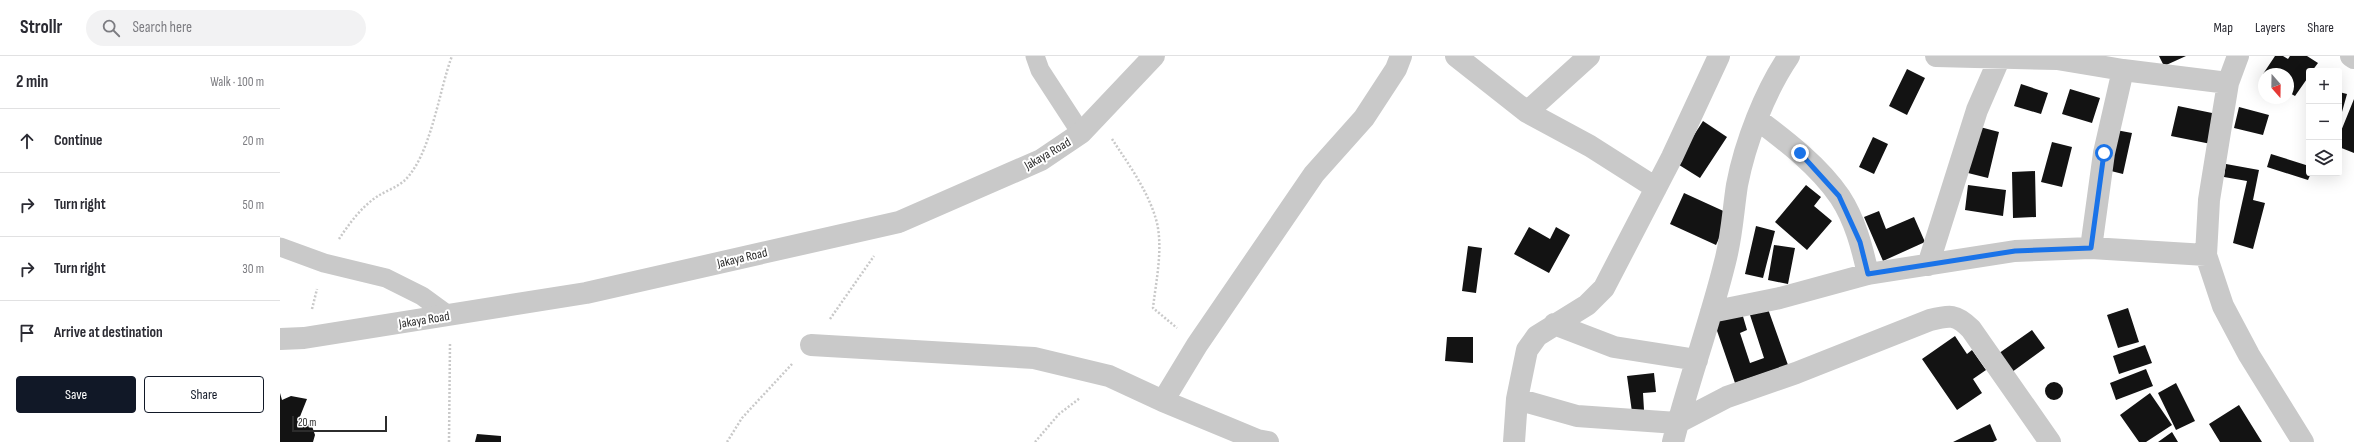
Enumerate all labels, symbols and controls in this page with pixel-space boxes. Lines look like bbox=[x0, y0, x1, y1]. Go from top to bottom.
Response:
search box bbox=[86, 10, 366, 46]
text: Strollr bbox=[20, 16, 62, 39]
icon: search bbox=[100, 17, 122, 39]
text: Search here bbox=[132, 18, 192, 37]
text: Map bbox=[2213, 19, 2233, 36]
text: Layers bbox=[2255, 19, 2285, 36]
text: Share bbox=[2307, 19, 2334, 36]
north arrow bbox=[2258, 68, 2294, 104]
map controls bbox=[2306, 68, 2342, 176]
button: + bbox=[2306, 68, 2342, 104]
text: 2 min bbox=[16, 72, 48, 92]
text: Walk · 100 m bbox=[210, 74, 264, 90]
button: − bbox=[2306, 104, 2342, 140]
icon: ahead bbox=[16, 130, 38, 152]
text: Continue bbox=[54, 131, 103, 150]
text: 20 m bbox=[242, 133, 264, 149]
street label: Jakaya Road bbox=[1021, 134, 1074, 174]
button: layers bbox=[2306, 140, 2342, 176]
route end bbox=[1791, 144, 1809, 162]
route start bbox=[2095, 144, 2113, 162]
icon: right bbox=[16, 194, 38, 216]
text: Turn right bbox=[54, 195, 106, 214]
text: 50 m bbox=[243, 197, 264, 213]
street label: Jakaya Road bbox=[715, 244, 769, 272]
icon: right bbox=[16, 258, 38, 280]
text: Turn right bbox=[54, 259, 106, 278]
text: 30 m bbox=[242, 261, 264, 277]
street label: Jakaya Road bbox=[397, 308, 451, 332]
icon: arrive bbox=[16, 322, 38, 344]
text: Arrive at destination bbox=[54, 323, 163, 342]
button: Save bbox=[16, 376, 136, 413]
button: Share bbox=[144, 376, 264, 413]
scale bar bbox=[292, 414, 387, 433]
text: 20 m bbox=[298, 416, 316, 429]

